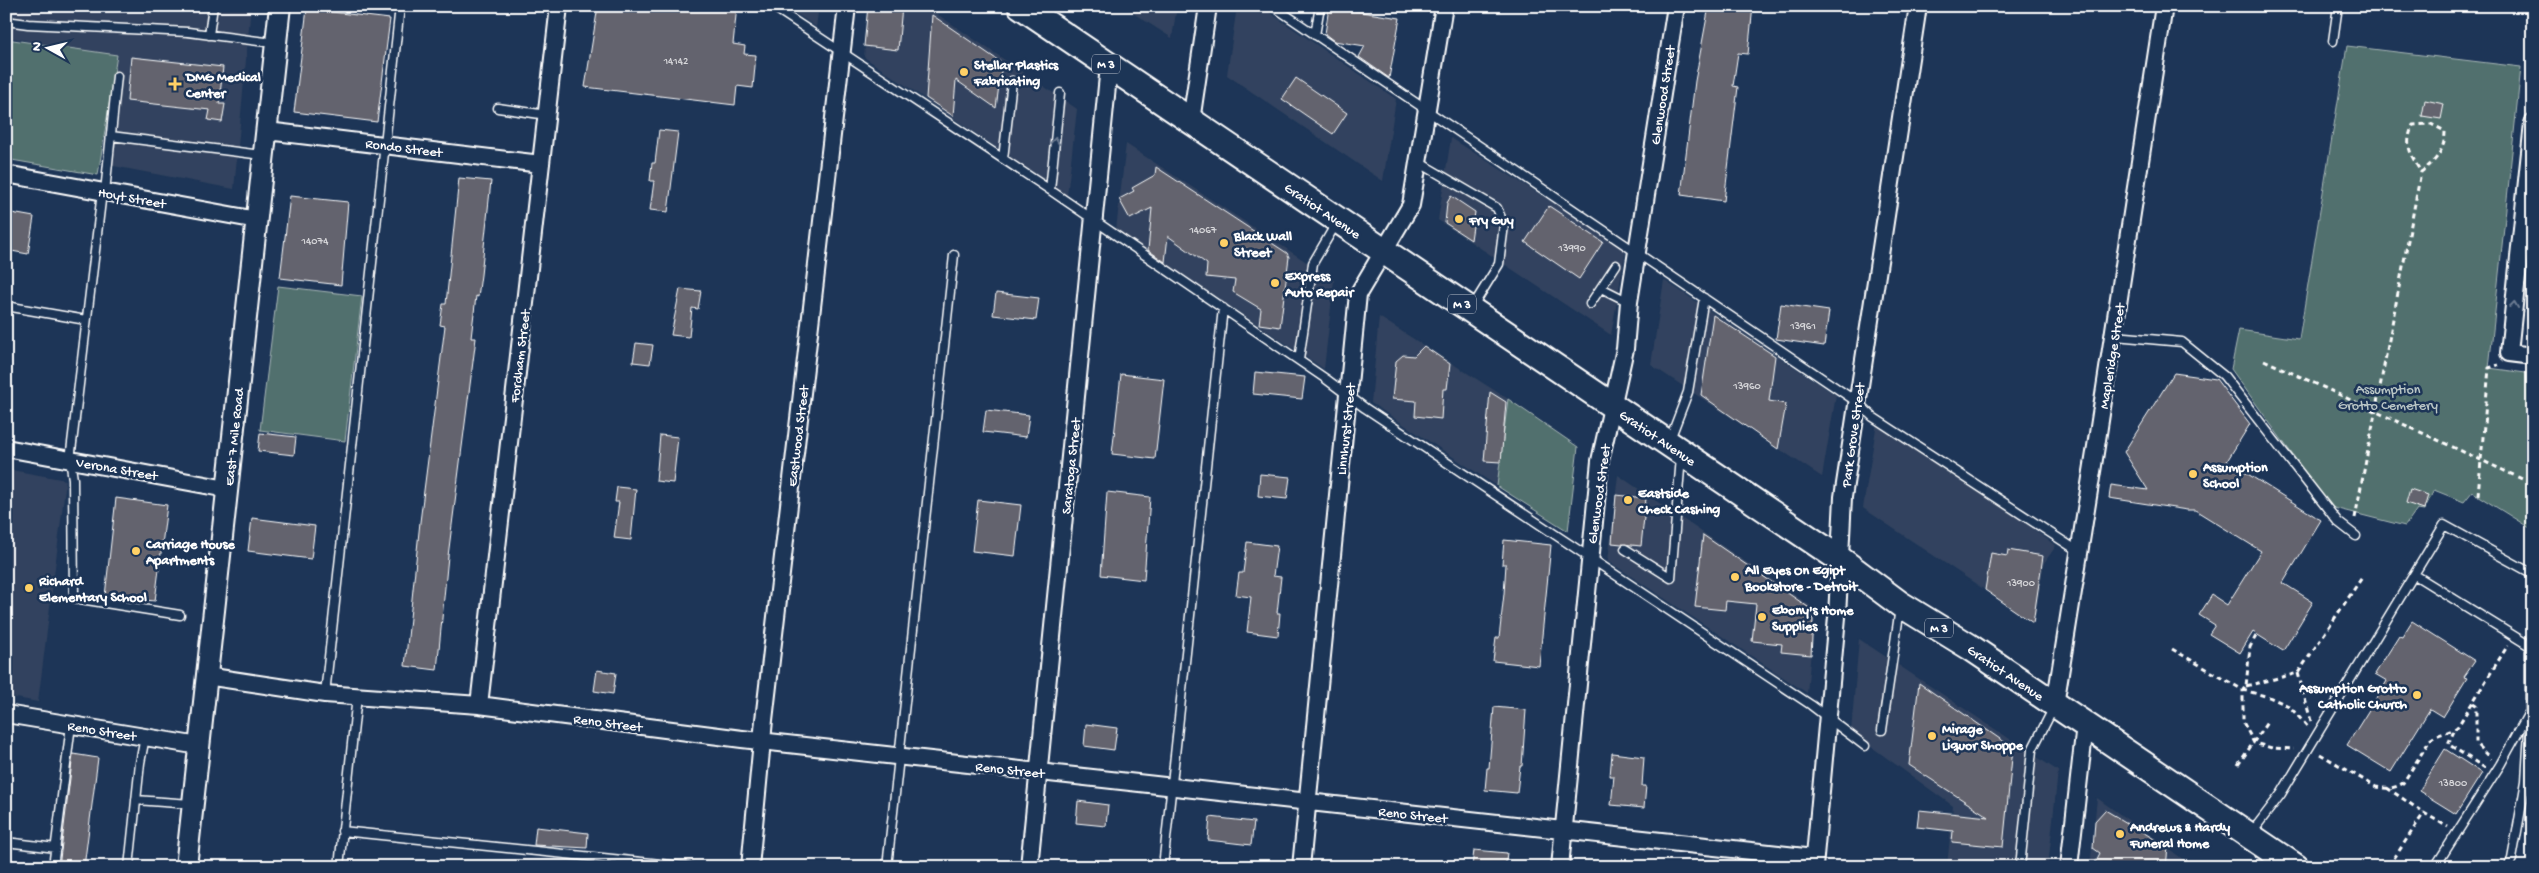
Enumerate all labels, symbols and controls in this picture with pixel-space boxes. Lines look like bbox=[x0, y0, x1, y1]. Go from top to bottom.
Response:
north arrow bbox=[22, 22, 72, 72]
text: N bbox=[29, 41, 47, 52]
street label: Glenwood Street bbox=[1648, 43, 1681, 146]
road number: M 3 bbox=[1092, 54, 1120, 74]
house number: 14142 bbox=[663, 56, 689, 68]
place label: Stellar Plastics Fabricating bbox=[973, 58, 1059, 91]
marker: Stellar Plastics Fabricating bbox=[958, 66, 970, 78]
place label: DMG Medical Center bbox=[184, 70, 261, 103]
marker: DMG Medical Center bbox=[168, 77, 182, 91]
street label: Rondo Street bbox=[364, 136, 444, 163]
one-way arrow bbox=[1049, 137, 1060, 145]
street label: Gratiot Avenue bbox=[1280, 180, 1364, 244]
street label: Hoyt Street bbox=[96, 185, 168, 214]
marker: Fry Guy bbox=[1453, 213, 1465, 225]
place label: Fry Guy bbox=[1468, 213, 1514, 230]
house number: 14067 bbox=[1188, 225, 1217, 237]
place label: Black Wall Street bbox=[1233, 229, 1292, 262]
house number: 14074 bbox=[301, 236, 329, 248]
marker: Black Wall Street bbox=[1218, 237, 1230, 249]
house number: 13990 bbox=[1557, 243, 1586, 255]
place label: Express Auto Repair bbox=[1284, 269, 1355, 302]
marker: Express Auto Repair bbox=[1269, 277, 1281, 289]
road number: M 3 bbox=[1448, 294, 1476, 314]
one-way arrow bbox=[2508, 300, 2519, 308]
street label: Mapleridge Street bbox=[2097, 301, 2130, 410]
street label: Fordham Street bbox=[507, 308, 536, 405]
house number: 13961 bbox=[1789, 321, 1816, 333]
street label: Linnhurst Street bbox=[1334, 381, 1361, 476]
house number: 13960 bbox=[1732, 381, 1761, 393]
street label: Park Grove Street bbox=[1839, 381, 1870, 490]
park label: Assumption Grotto Cemetery bbox=[2338, 382, 2438, 415]
street label: Eastwood Street bbox=[785, 384, 814, 488]
street label: East 7 Mile Road bbox=[222, 386, 249, 487]
street label: Gratiot Avenue bbox=[1615, 407, 1699, 471]
street label: Saratoga Street bbox=[1059, 416, 1086, 515]
street label: Glenwood Street bbox=[1585, 442, 1616, 545]
street label: Verona Street bbox=[74, 455, 160, 486]
place label: Assumption School bbox=[2202, 460, 2268, 493]
marker: Assumption School bbox=[2187, 468, 2199, 480]
place label: Eastside Check Cashing bbox=[1637, 486, 1720, 519]
marker: Eastside Check Cashing bbox=[1622, 494, 1634, 506]
place label: Carriage House Apartments bbox=[145, 537, 236, 570]
marker: Carriage House Apartments bbox=[130, 545, 142, 557]
place label: All Eyes On Egipt Bookstore - Detroit bbox=[1744, 563, 1859, 596]
marker: All Eyes On Egipt Bookstore - Detroit bbox=[1729, 571, 1741, 583]
place label: Richard Elementary School bbox=[38, 574, 147, 607]
house number: 13900 bbox=[2006, 578, 2035, 590]
marker: Richard Elementary School bbox=[23, 582, 35, 594]
place label: Ebony's Home Supplies bbox=[1772, 603, 1854, 636]
marker: Ebony's Home Supplies bbox=[1756, 611, 1768, 623]
road number: M 3 bbox=[1925, 618, 1953, 638]
street label: Gratiot Avenue bbox=[1963, 642, 2047, 706]
place label: Assumption Grotto Catholic Church bbox=[2298, 681, 2408, 714]
marker: Assumption Grotto Catholic Church bbox=[2411, 689, 2423, 701]
street label: Reno Street bbox=[572, 712, 644, 737]
street label: Reno Street bbox=[66, 719, 138, 746]
place label: Mirage Liquor Shoppe bbox=[1942, 722, 2024, 755]
marker: Mirage Liquor Shoppe bbox=[1926, 730, 1938, 742]
street label: Reno Street bbox=[974, 759, 1046, 784]
house number: 13800 bbox=[2438, 778, 2467, 790]
street label: Reno Street bbox=[1377, 804, 1449, 829]
place label: Andrews & Hardy Funeral Home bbox=[2129, 820, 2230, 853]
marker: Andrews & Hardy Funeral Home bbox=[2114, 828, 2126, 840]

